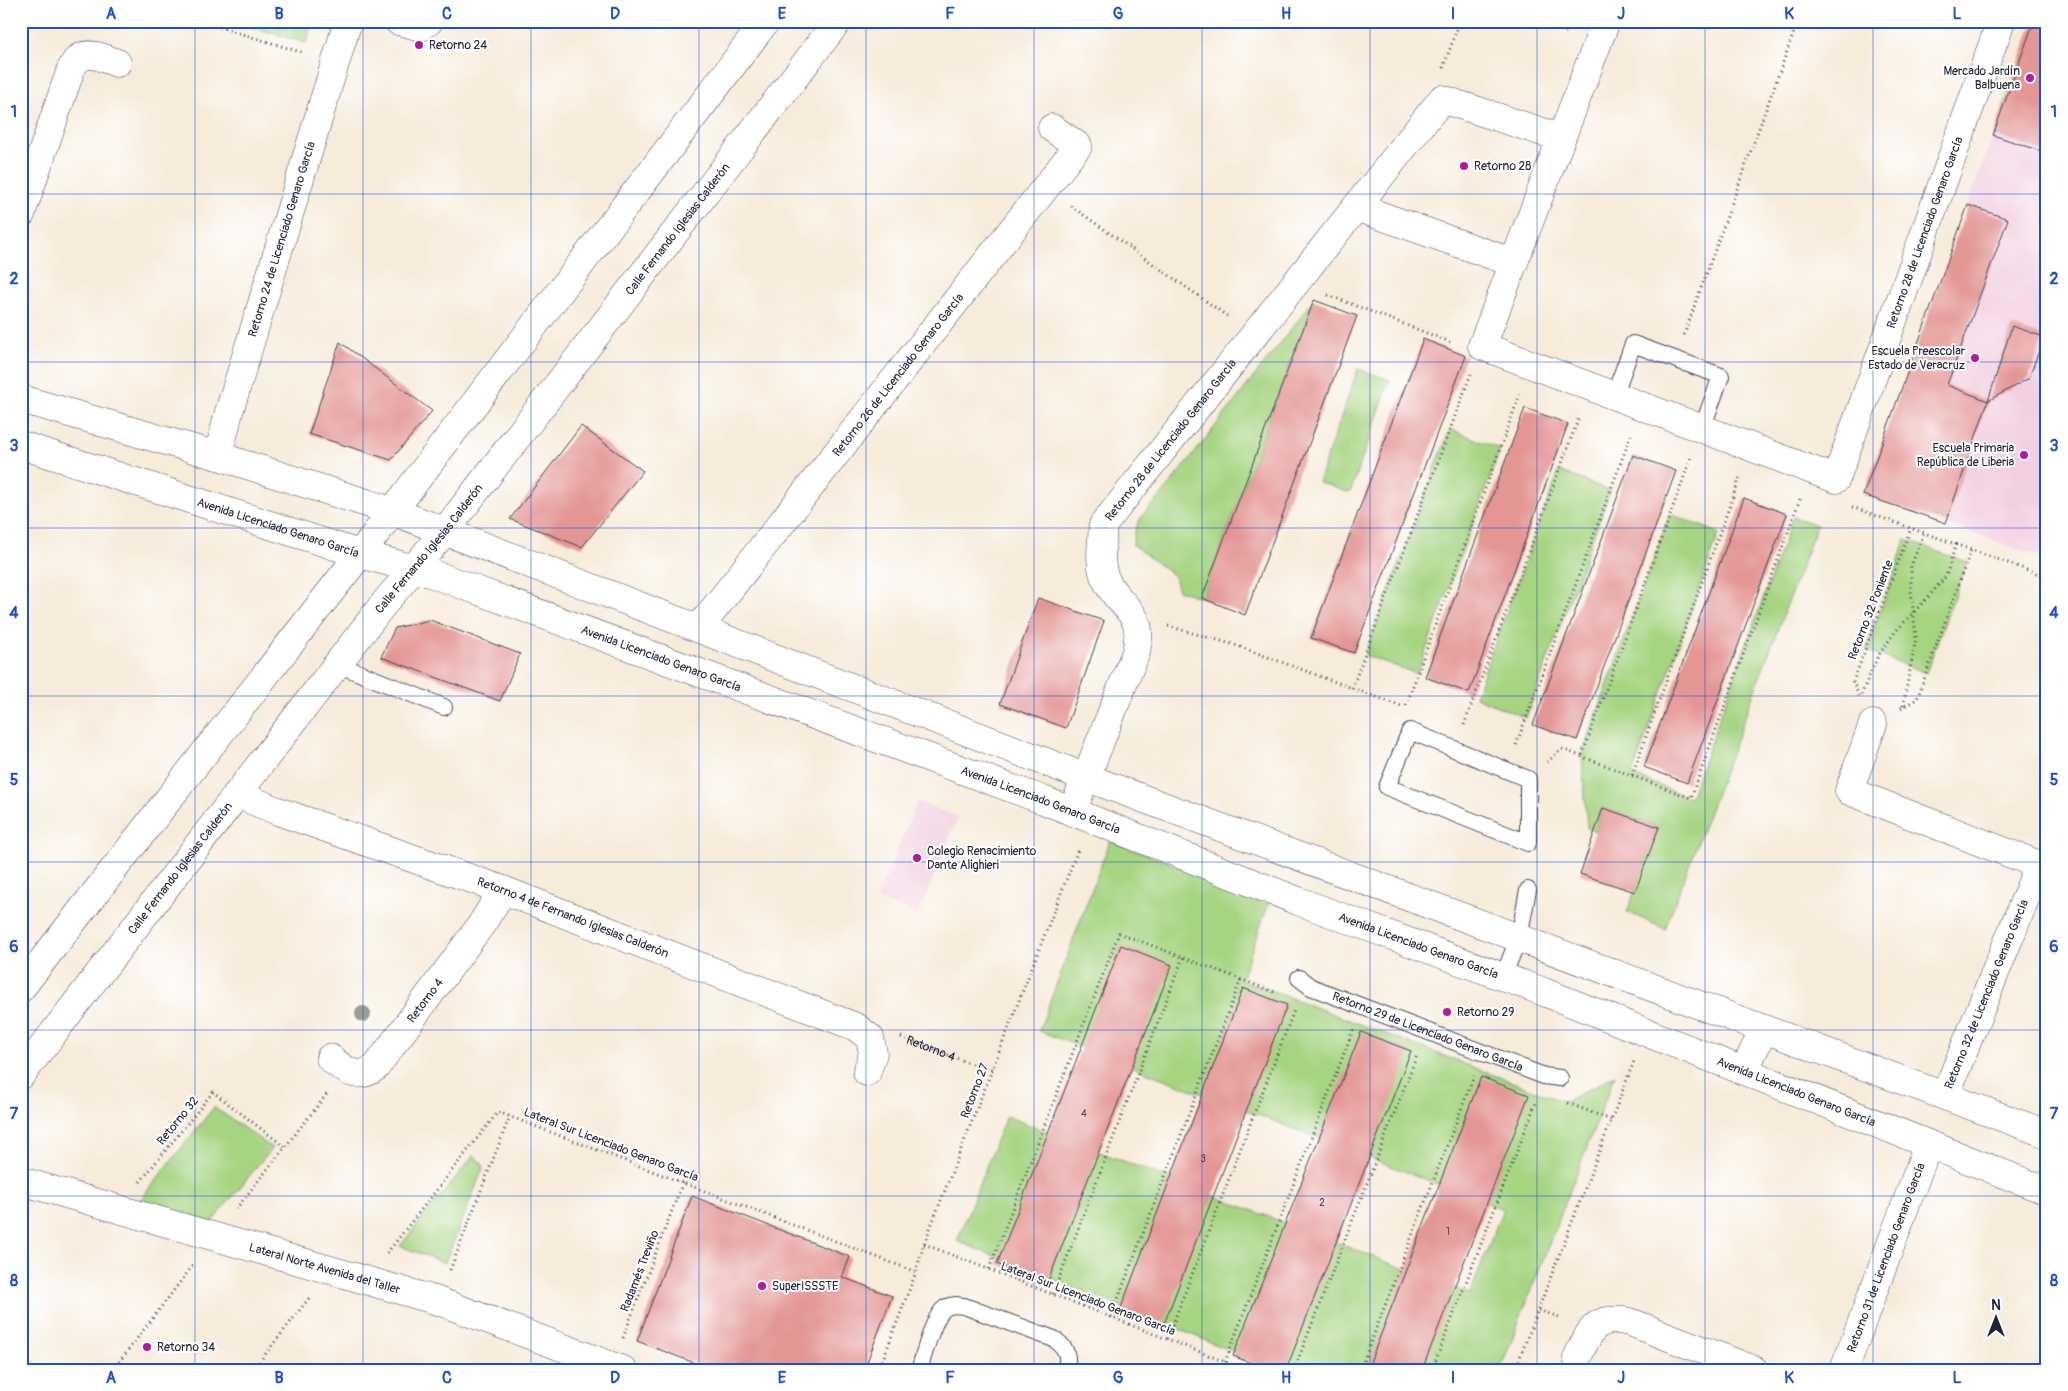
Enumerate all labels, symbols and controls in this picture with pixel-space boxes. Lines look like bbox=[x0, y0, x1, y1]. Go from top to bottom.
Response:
text: A bbox=[106, 4, 117, 24]
text: B bbox=[274, 4, 284, 24]
text: C bbox=[442, 4, 452, 24]
text: D bbox=[610, 4, 620, 24]
text: E bbox=[778, 4, 787, 24]
text: F bbox=[945, 4, 955, 24]
text: G bbox=[1113, 4, 1124, 24]
text: H bbox=[1281, 4, 1291, 24]
text: I bbox=[1451, 4, 1455, 24]
text: J bbox=[1617, 4, 1625, 24]
text: K bbox=[1784, 4, 1794, 24]
text: L bbox=[1952, 4, 1962, 24]
place label: Retorno 24 bbox=[429, 38, 487, 53]
marker: Retorno 24 bbox=[413, 39, 425, 51]
place label: Mercado Jardín Balbuena bbox=[1943, 64, 2020, 93]
marker: Mercado Jardín Balbuena bbox=[2024, 72, 2036, 84]
text: 1 bbox=[11, 102, 17, 122]
text: 1 bbox=[2051, 102, 2057, 122]
street label: Retorno 28 de Licenciado Genaro García bbox=[1883, 134, 1966, 330]
street label: Retorno 24 de Licenciado Genaro García bbox=[245, 139, 319, 339]
place label: Retorno 28 bbox=[1474, 159, 1531, 174]
street label: Calle Fernando Iglesias Calderón bbox=[622, 160, 733, 298]
marker: Retorno 28 bbox=[1458, 160, 1470, 172]
text: 2 bbox=[10, 269, 19, 289]
text: 2 bbox=[2050, 269, 2059, 289]
street label: Retorno 26 de Licenciado Genaro García bbox=[829, 290, 967, 460]
place label: Escuela Preescolar Estado de Veracruz bbox=[1868, 344, 1966, 373]
marker: Escuela Preescolar Estado de Veracruz bbox=[1969, 352, 1981, 364]
street label: Retorno 28 de Licenciado Genaro García bbox=[1102, 356, 1240, 524]
text: 3 bbox=[10, 436, 19, 456]
text: 3 bbox=[2050, 436, 2059, 456]
place label: Escuela Primaria República de Liberia bbox=[1917, 441, 2014, 470]
marker: Escuela Primaria República de Liberia bbox=[2018, 449, 2030, 461]
street label: Calle Fernando Iglesias Calderón bbox=[372, 481, 486, 616]
street label: Avenida Licenciado Genaro García bbox=[195, 495, 361, 561]
street label: Retorno 32 Poniente bbox=[1845, 558, 1897, 662]
text: 4 bbox=[9, 603, 19, 623]
text: 4 bbox=[2049, 603, 2059, 623]
street label: Avenida Licenciado Genaro García bbox=[579, 622, 743, 695]
street label: Avenida Licenciado Genaro García bbox=[959, 763, 1123, 837]
text: 5 bbox=[10, 770, 19, 790]
text: 5 bbox=[2050, 770, 2059, 790]
street label: Calle Fernando Iglesias Calderón bbox=[125, 799, 236, 937]
place label: Colegio Renacimiento Dante Alighieri bbox=[927, 844, 1037, 873]
marker: Colegio Renacimiento Dante Alighieri bbox=[911, 852, 923, 864]
street label: Retorno 4 de Fernando Iglesias Calderón bbox=[475, 874, 671, 961]
street label: Retorno 32 de Licenciado Genaro García bbox=[1941, 897, 2032, 1091]
street label: Avenida Licenciado Genaro García bbox=[1336, 909, 1501, 982]
text: 6 bbox=[9, 937, 19, 957]
text: 6 bbox=[2049, 937, 2059, 957]
street label: Retorno 4 bbox=[404, 975, 447, 1026]
street label: Retorno 29 de Licenciado Genaro García bbox=[1330, 988, 1526, 1075]
place label: Retorno 29 bbox=[1457, 1005, 1514, 1020]
marker: Retorno 29 bbox=[1441, 1006, 1453, 1018]
street label: Retorno 4 bbox=[904, 1032, 958, 1065]
street label: Avenida Licenciado Genaro García bbox=[1715, 1054, 1878, 1130]
street label: Retorno 27 bbox=[958, 1061, 993, 1121]
street label: Retorno 32 bbox=[154, 1094, 202, 1148]
text: 7 bbox=[10, 1104, 19, 1124]
text: 7 bbox=[2050, 1104, 2059, 1124]
street label: Lateral Sur Licenciado Genaro García bbox=[522, 1105, 701, 1185]
house number: 4 bbox=[1081, 1108, 1087, 1120]
house number: 3 bbox=[1200, 1153, 1206, 1165]
street label: Retorno 31 de Licenciado Genaro García bbox=[1844, 1160, 1928, 1354]
house number: 2 bbox=[1319, 1197, 1325, 1209]
house number: 1 bbox=[1446, 1226, 1450, 1238]
street label: Radamés Treviño bbox=[618, 1228, 663, 1314]
street label: Lateral Norte Avenida del Taller bbox=[247, 1240, 403, 1297]
street label: Lateral Sur Licenciado Genaro García bbox=[999, 1259, 1178, 1339]
text: 8 bbox=[10, 1271, 18, 1291]
text: 8 bbox=[2050, 1271, 2058, 1291]
place label: SuperISSSTE bbox=[772, 1279, 838, 1294]
marker: SuperISSSTE bbox=[756, 1280, 768, 1292]
north arrow bbox=[1970, 1294, 2020, 1344]
text: N bbox=[1991, 1297, 2001, 1314]
place label: Retorno 34 bbox=[157, 1340, 215, 1355]
marker: Retorno 34 bbox=[141, 1341, 153, 1353]
text: A bbox=[106, 1368, 117, 1388]
text: B bbox=[274, 1368, 284, 1388]
text: C bbox=[442, 1368, 452, 1388]
text: D bbox=[610, 1368, 620, 1388]
text: E bbox=[778, 1368, 787, 1388]
text: F bbox=[945, 1368, 955, 1388]
text: G bbox=[1113, 1368, 1124, 1388]
text: H bbox=[1281, 1368, 1291, 1388]
text: I bbox=[1451, 1368, 1455, 1388]
text: J bbox=[1617, 1368, 1625, 1388]
text: K bbox=[1784, 1368, 1794, 1388]
text: L bbox=[1952, 1368, 1962, 1388]

